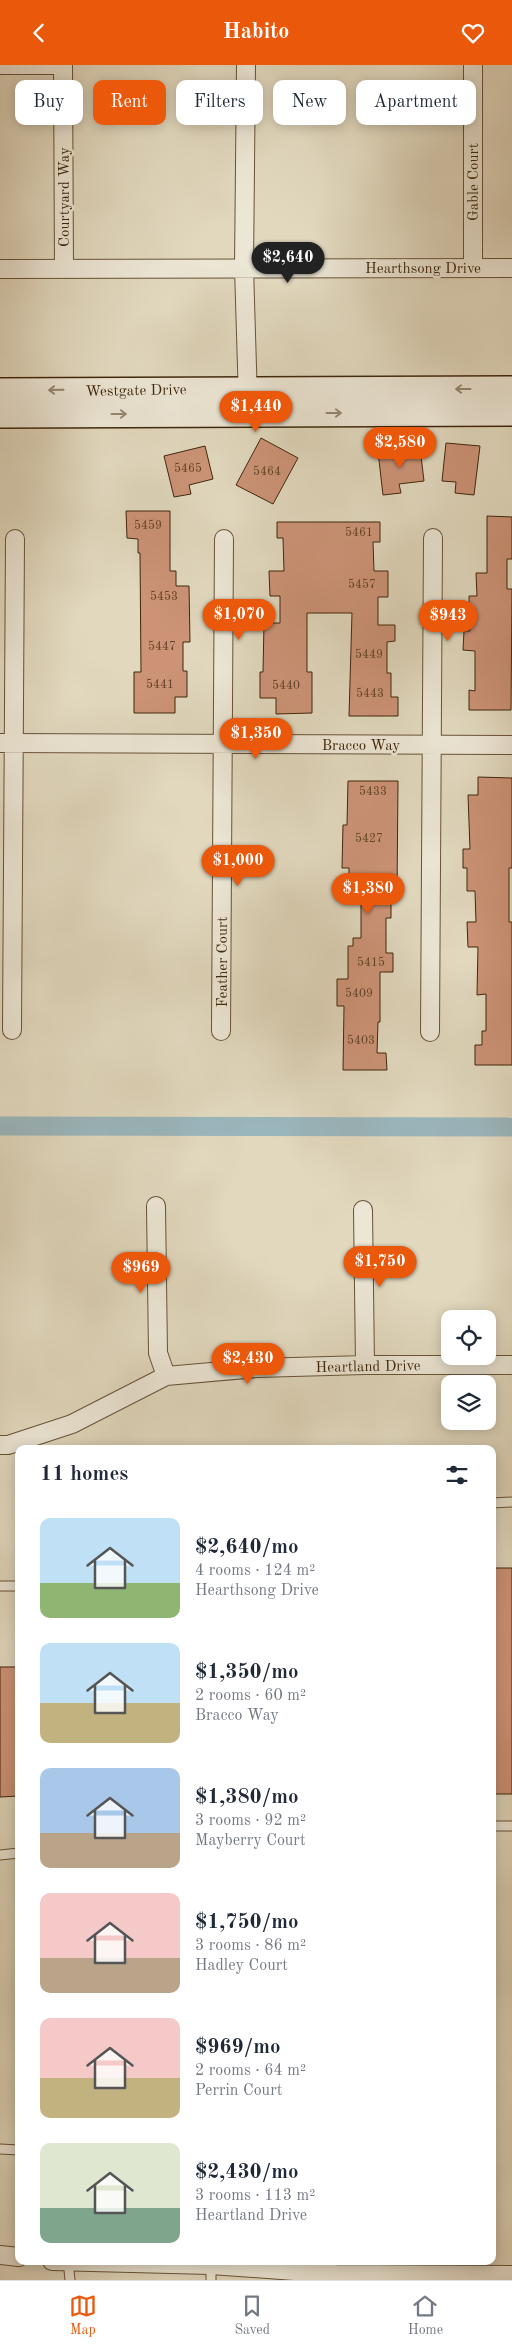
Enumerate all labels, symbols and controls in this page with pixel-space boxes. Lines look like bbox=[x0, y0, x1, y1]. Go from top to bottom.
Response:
icon: back bbox=[25, 19, 53, 47]
icon: heart bbox=[459, 19, 487, 47]
text: Habito bbox=[223, 21, 289, 43]
chip: Buy bbox=[15, 80, 83, 125]
chip: Rent bbox=[93, 80, 166, 125]
chip: Filters bbox=[176, 80, 263, 125]
chip: New bbox=[273, 80, 346, 125]
chip: Apartment bbox=[356, 80, 476, 125]
street label: Gable Court bbox=[467, 143, 482, 221]
street label: Courtyard Way bbox=[58, 147, 73, 247]
pin: $2,640 bbox=[247, 241, 329, 284]
text: $2,640 bbox=[263, 250, 313, 266]
street label: Hearthsong Drive bbox=[365, 262, 481, 277]
street label: Westgate Drive bbox=[85, 383, 187, 400]
one-way arrow bbox=[456, 384, 472, 394]
one-way arrow bbox=[48, 385, 64, 395]
pin: $1,440 bbox=[215, 391, 297, 433]
text: $1,440 bbox=[231, 399, 281, 415]
one-way arrow bbox=[325, 408, 341, 418]
one-way arrow bbox=[110, 409, 126, 419]
pin: $2,580 bbox=[359, 427, 441, 469]
text: $2,580 bbox=[375, 435, 425, 451]
house number: 5465 bbox=[174, 462, 202, 475]
house number: 5464 bbox=[253, 465, 281, 478]
house number: 5459 bbox=[134, 519, 162, 532]
house number: 5461 bbox=[345, 526, 373, 539]
house number: 5457 bbox=[348, 578, 376, 591]
house number: 5453 bbox=[150, 590, 178, 603]
pin: $1,070 bbox=[198, 599, 280, 641]
pin: $943 bbox=[418, 599, 478, 642]
text: $1,070 bbox=[214, 607, 264, 623]
text: $943 bbox=[429, 608, 467, 624]
house number: 5447 bbox=[148, 640, 176, 653]
house number: 5449 bbox=[355, 648, 383, 661]
house number: 5441 bbox=[146, 678, 174, 691]
house number: 5440 bbox=[272, 679, 300, 692]
house number: 5443 bbox=[356, 687, 384, 700]
pin: $1,350 bbox=[215, 717, 297, 760]
text: $1,350 bbox=[231, 726, 281, 742]
street label: Bracco Way bbox=[322, 739, 400, 754]
house number: 5433 bbox=[359, 785, 387, 798]
house number: 5427 bbox=[355, 832, 383, 845]
pin: $1,000 bbox=[197, 845, 279, 887]
text: $1,000 bbox=[213, 853, 263, 869]
pin: $1,380 bbox=[327, 873, 409, 915]
text: $1,380 bbox=[343, 881, 393, 897]
street label: Feather Court bbox=[216, 917, 231, 1007]
house number: 5415 bbox=[357, 956, 385, 969]
house number: 5409 bbox=[345, 987, 373, 1000]
house number: 5403 bbox=[347, 1034, 375, 1047]
pin: $1,750 bbox=[339, 1245, 421, 1288]
pin: $969 bbox=[111, 1251, 171, 1294]
text: $1,750 bbox=[355, 1254, 405, 1270]
text: $969 bbox=[122, 1260, 160, 1276]
map controls bbox=[441, 1310, 496, 1430]
button: locate bbox=[441, 1310, 496, 1365]
pin: $2,430 bbox=[207, 1343, 289, 1385]
text: $2,430 bbox=[223, 1351, 273, 1367]
street label: Heartland Drive bbox=[315, 1359, 421, 1376]
button: layers bbox=[441, 1375, 496, 1430]
icon: filters bbox=[443, 1461, 471, 1489]
text: 11 homes bbox=[40, 1464, 128, 1485]
text: $2,640/mo bbox=[195, 1537, 299, 1558]
icon: home bbox=[80, 1538, 140, 1598]
text: 4 rooms · 124 m² bbox=[195, 1563, 315, 1579]
text: Hearthsong Drive bbox=[195, 1583, 319, 1599]
text: $1,350/mo bbox=[195, 1662, 299, 1683]
icon: home bbox=[80, 1663, 140, 1723]
text: 2 rooms · 60 m² bbox=[195, 1688, 306, 1704]
text: Bracco Way bbox=[195, 1708, 279, 1724]
text: $1,380/mo bbox=[195, 1787, 299, 1808]
icon: home bbox=[80, 1788, 140, 1848]
text: 3 rooms · 92 m² bbox=[195, 1813, 306, 1829]
text: Mayberry Court bbox=[195, 1833, 306, 1849]
text: $1,750/mo bbox=[195, 1912, 299, 1933]
icon: home bbox=[80, 1913, 140, 1973]
text: 3 rooms · 86 m² bbox=[195, 1938, 306, 1954]
text: Hadley Court bbox=[195, 1958, 288, 1974]
text: $969/mo bbox=[195, 2037, 281, 2058]
icon: home bbox=[80, 2038, 140, 2098]
text: 2 rooms · 64 m² bbox=[195, 2063, 306, 2079]
text: Perrin Court bbox=[195, 2083, 282, 2099]
text: $2,430/mo bbox=[195, 2162, 299, 2183]
icon: home bbox=[80, 2163, 140, 2223]
text: 3 rooms · 113 m² bbox=[195, 2188, 315, 2204]
text: Heartland Drive bbox=[195, 2208, 307, 2224]
tab: Map bbox=[69, 2292, 97, 2339]
tab: Saved bbox=[234, 2292, 270, 2339]
tab: Home bbox=[408, 2292, 443, 2339]

